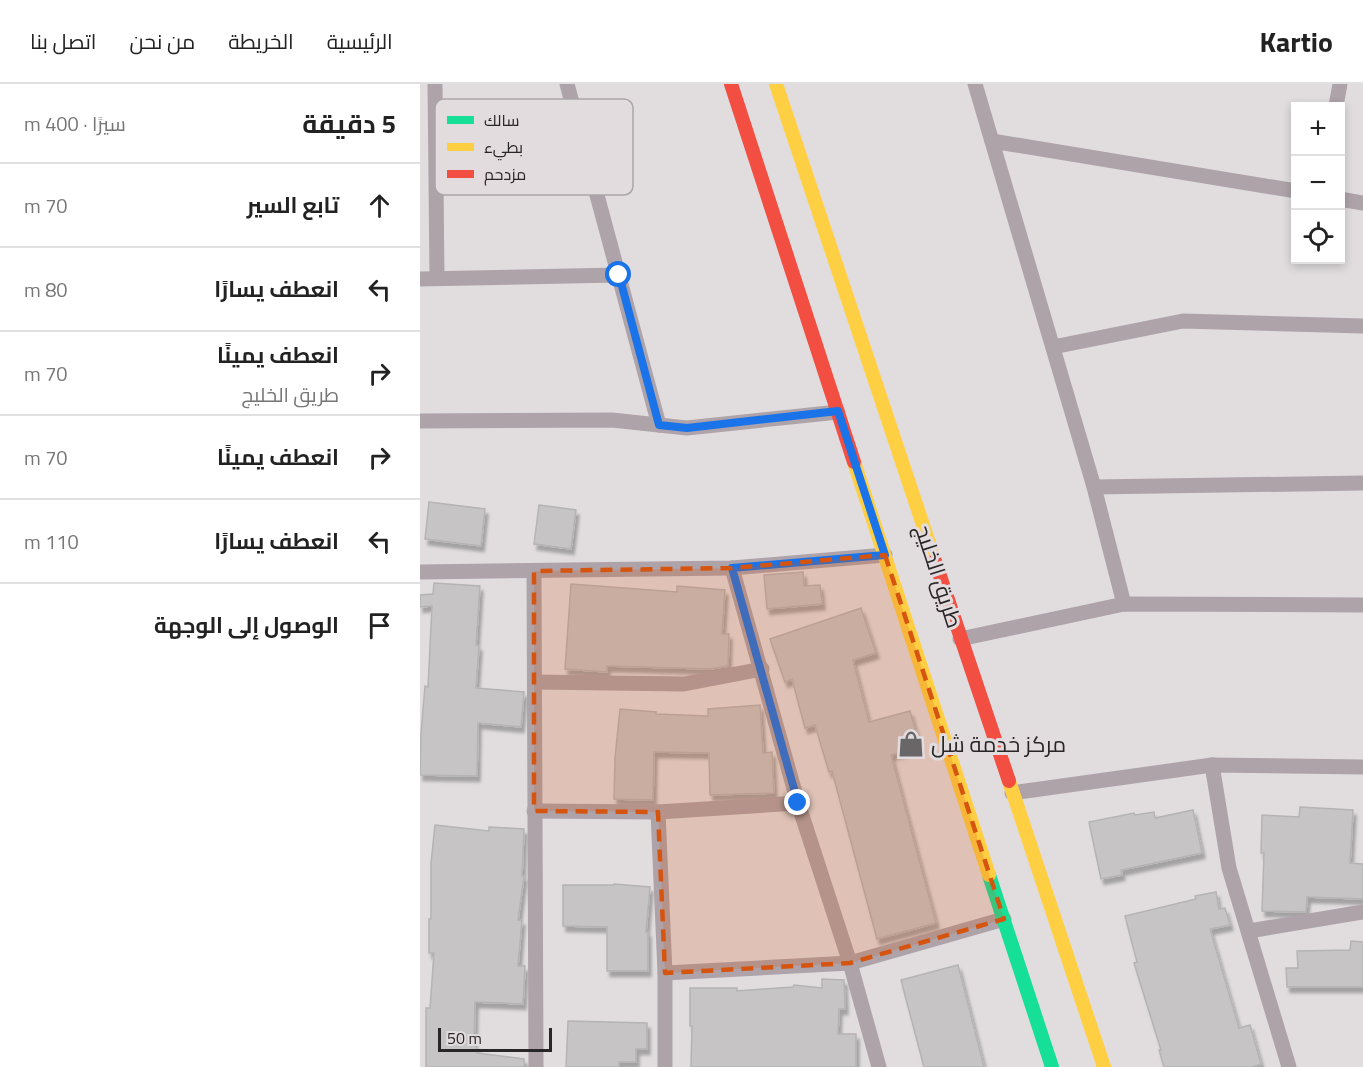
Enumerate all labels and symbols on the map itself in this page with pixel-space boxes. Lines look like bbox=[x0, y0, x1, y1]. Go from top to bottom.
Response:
legend bbox=[435, 99, 633, 195]
text: سالك bbox=[484, 108, 519, 132]
text: بطيء bbox=[484, 135, 523, 161]
text: مزدحم bbox=[484, 162, 526, 186]
route start bbox=[605, 261, 631, 287]
street label: طريق الخليج bbox=[906, 520, 972, 632]
place label: مركز خدمة شل bbox=[931, 727, 1066, 761]
shop icon: مركز خدمة شل bbox=[896, 729, 926, 759]
route end bbox=[784, 789, 810, 815]
scale bar bbox=[438, 1025, 552, 1052]

